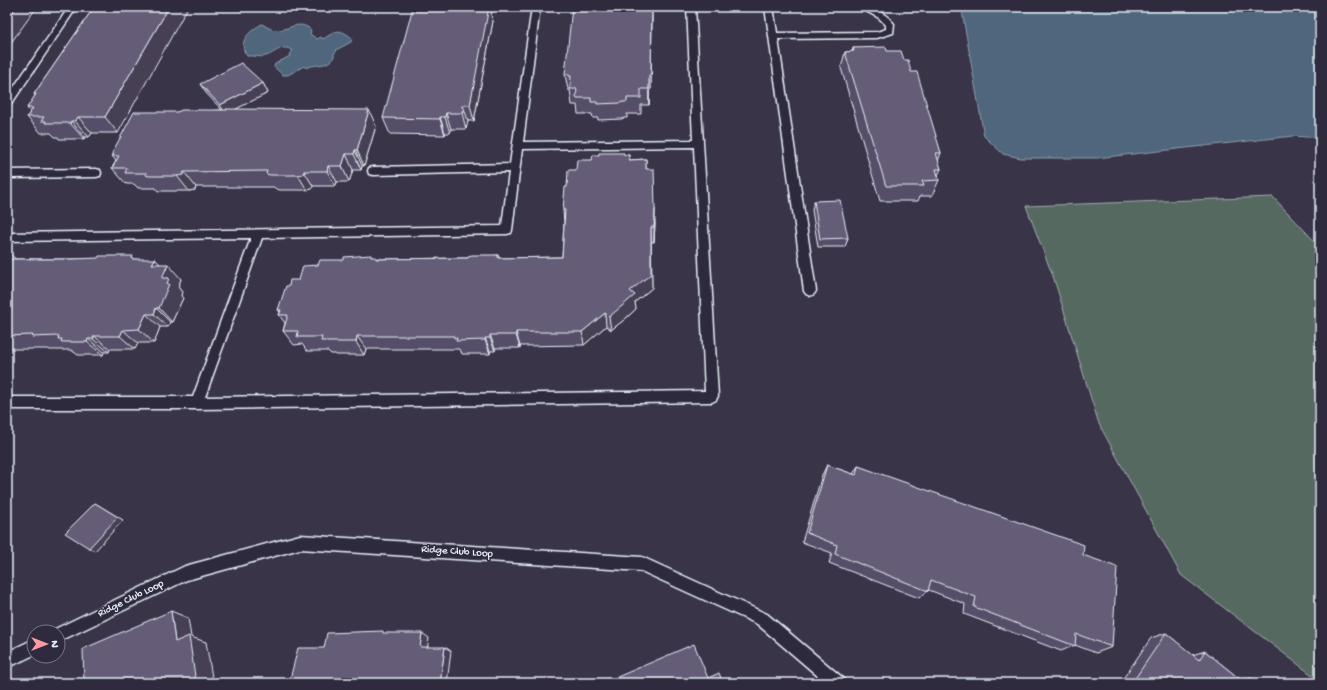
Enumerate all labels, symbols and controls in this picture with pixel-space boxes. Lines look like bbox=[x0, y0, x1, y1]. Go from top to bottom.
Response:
street label: Ridge Club Loop bbox=[421, 544, 494, 561]
street label: Ridge Club Loop bbox=[96, 578, 166, 620]
north arrow bbox=[26, 624, 66, 664]
text: N bbox=[48, 640, 60, 648]

